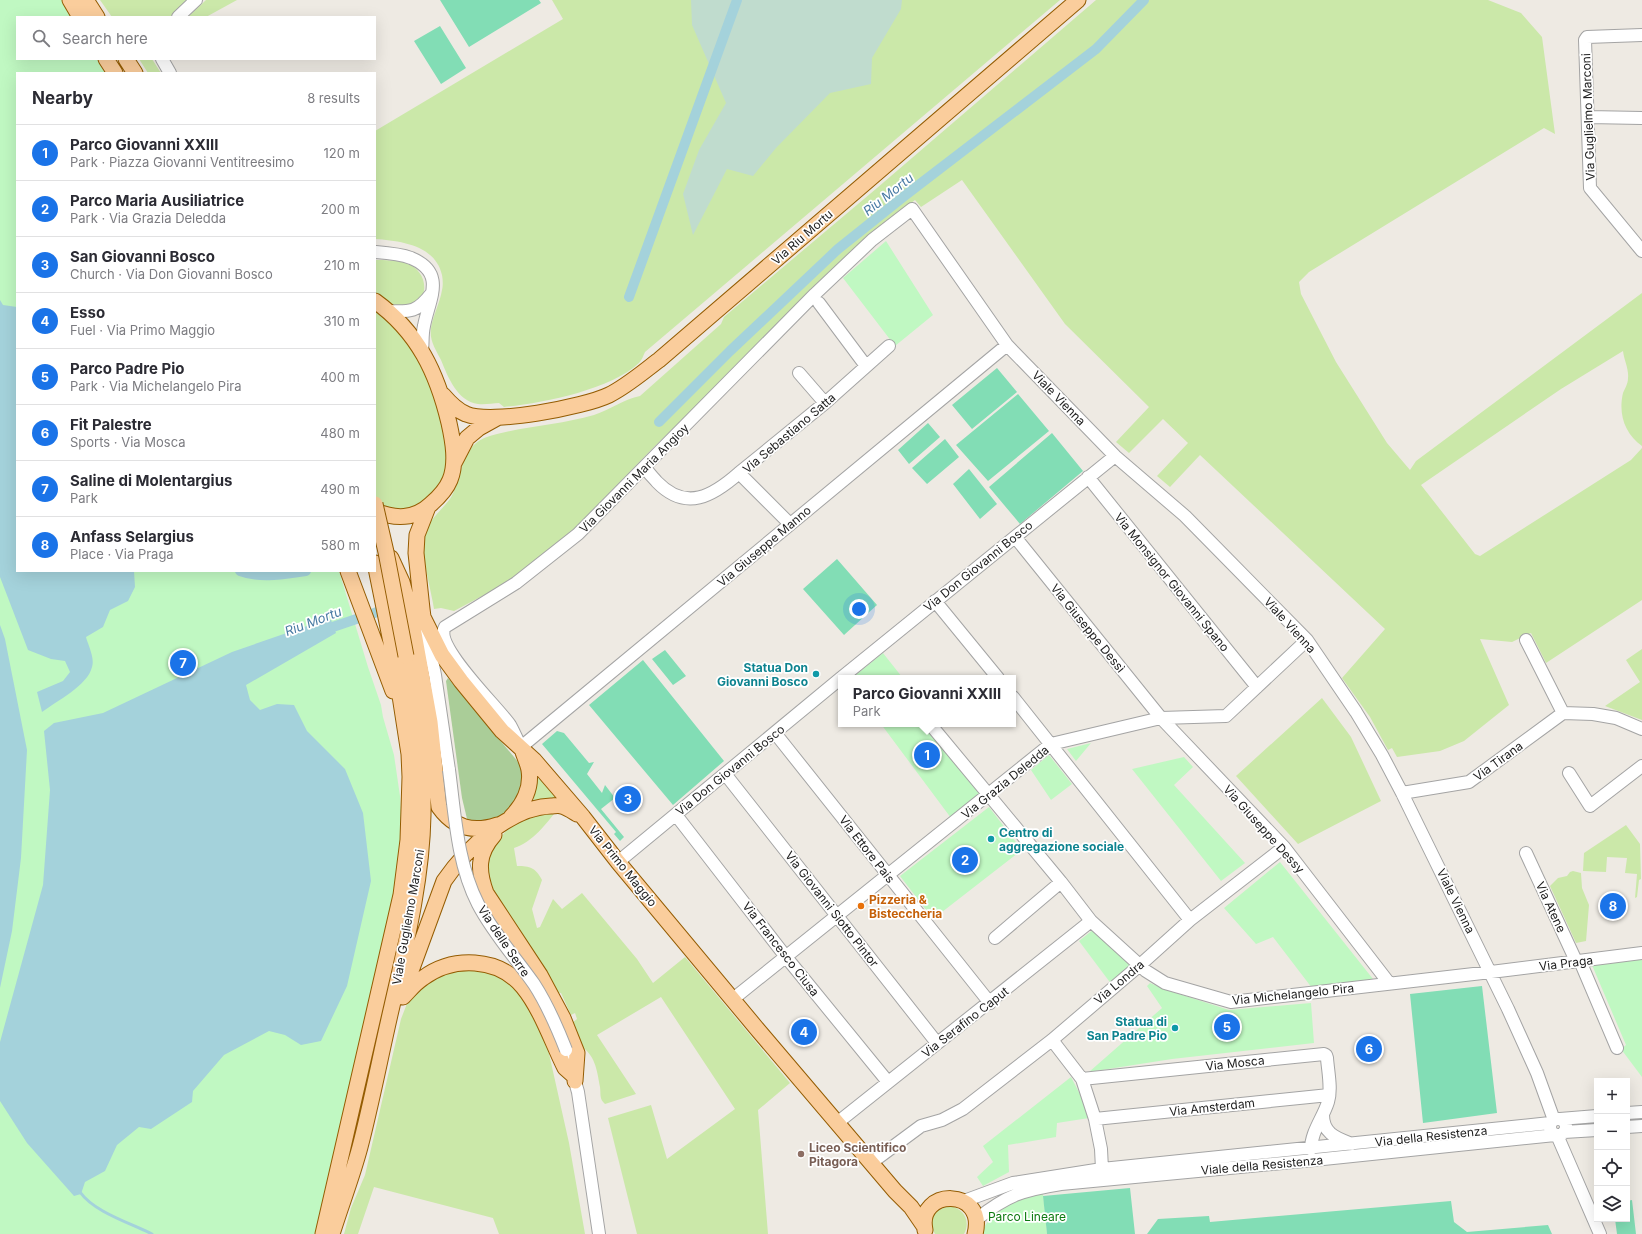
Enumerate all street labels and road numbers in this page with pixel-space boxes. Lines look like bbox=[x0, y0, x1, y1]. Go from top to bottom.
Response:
street label: Via Guglielmo Marconi bbox=[1578, 53, 1598, 181]
street label: Via Riu Mortu bbox=[768, 206, 836, 268]
street label: Viale Vienna bbox=[1029, 368, 1089, 428]
street label: Via Sebastiano Satta bbox=[740, 390, 838, 476]
street label: Via Giovanni Maria Angioy bbox=[576, 420, 692, 536]
street label: Via Giuseppe Manno bbox=[714, 502, 814, 590]
street label: Via Monsignor Giovanni Spano bbox=[1111, 510, 1233, 654]
street label: Via Don Giovanni Bosco bbox=[921, 517, 1035, 615]
street label: Via Giuseppe Dessì bbox=[1048, 581, 1128, 675]
street label: Viale Vienna bbox=[1261, 594, 1319, 656]
street label: Via Don Giovanni Bosco bbox=[673, 721, 787, 819]
street label: Via Tirana bbox=[1471, 738, 1525, 784]
street label: Via Grazia Deledda bbox=[958, 742, 1052, 822]
street label: Via Giuseppe Dessy bbox=[1220, 782, 1308, 876]
street label: Via Ettore Pais bbox=[836, 812, 898, 886]
street label: Via Primo Maggio bbox=[586, 822, 660, 910]
street label: Viale Guglielmo Marconi bbox=[389, 848, 427, 986]
street label: Via Giovanni Siotto Pintor bbox=[782, 848, 882, 970]
street label: Viale Vienna bbox=[1434, 866, 1478, 936]
street label: Via Atene bbox=[1533, 879, 1569, 935]
street label: Via Francesco Ciusa bbox=[739, 899, 823, 999]
street label: Via delle Serre bbox=[475, 903, 533, 979]
street label: Via Praga bbox=[1538, 952, 1594, 974]
street label: Via Londra bbox=[1091, 957, 1147, 1007]
street label: Via Michelangelo Pira bbox=[1231, 980, 1355, 1008]
street label: Via Serafino Caput bbox=[919, 983, 1011, 1061]
street label: Via Mosca bbox=[1205, 1052, 1265, 1074]
street label: Via Amsterdam bbox=[1168, 1095, 1256, 1119]
street label: Via della Resistenza bbox=[1374, 1123, 1488, 1149]
street label: Viale della Resistenza bbox=[1200, 1152, 1324, 1178]

